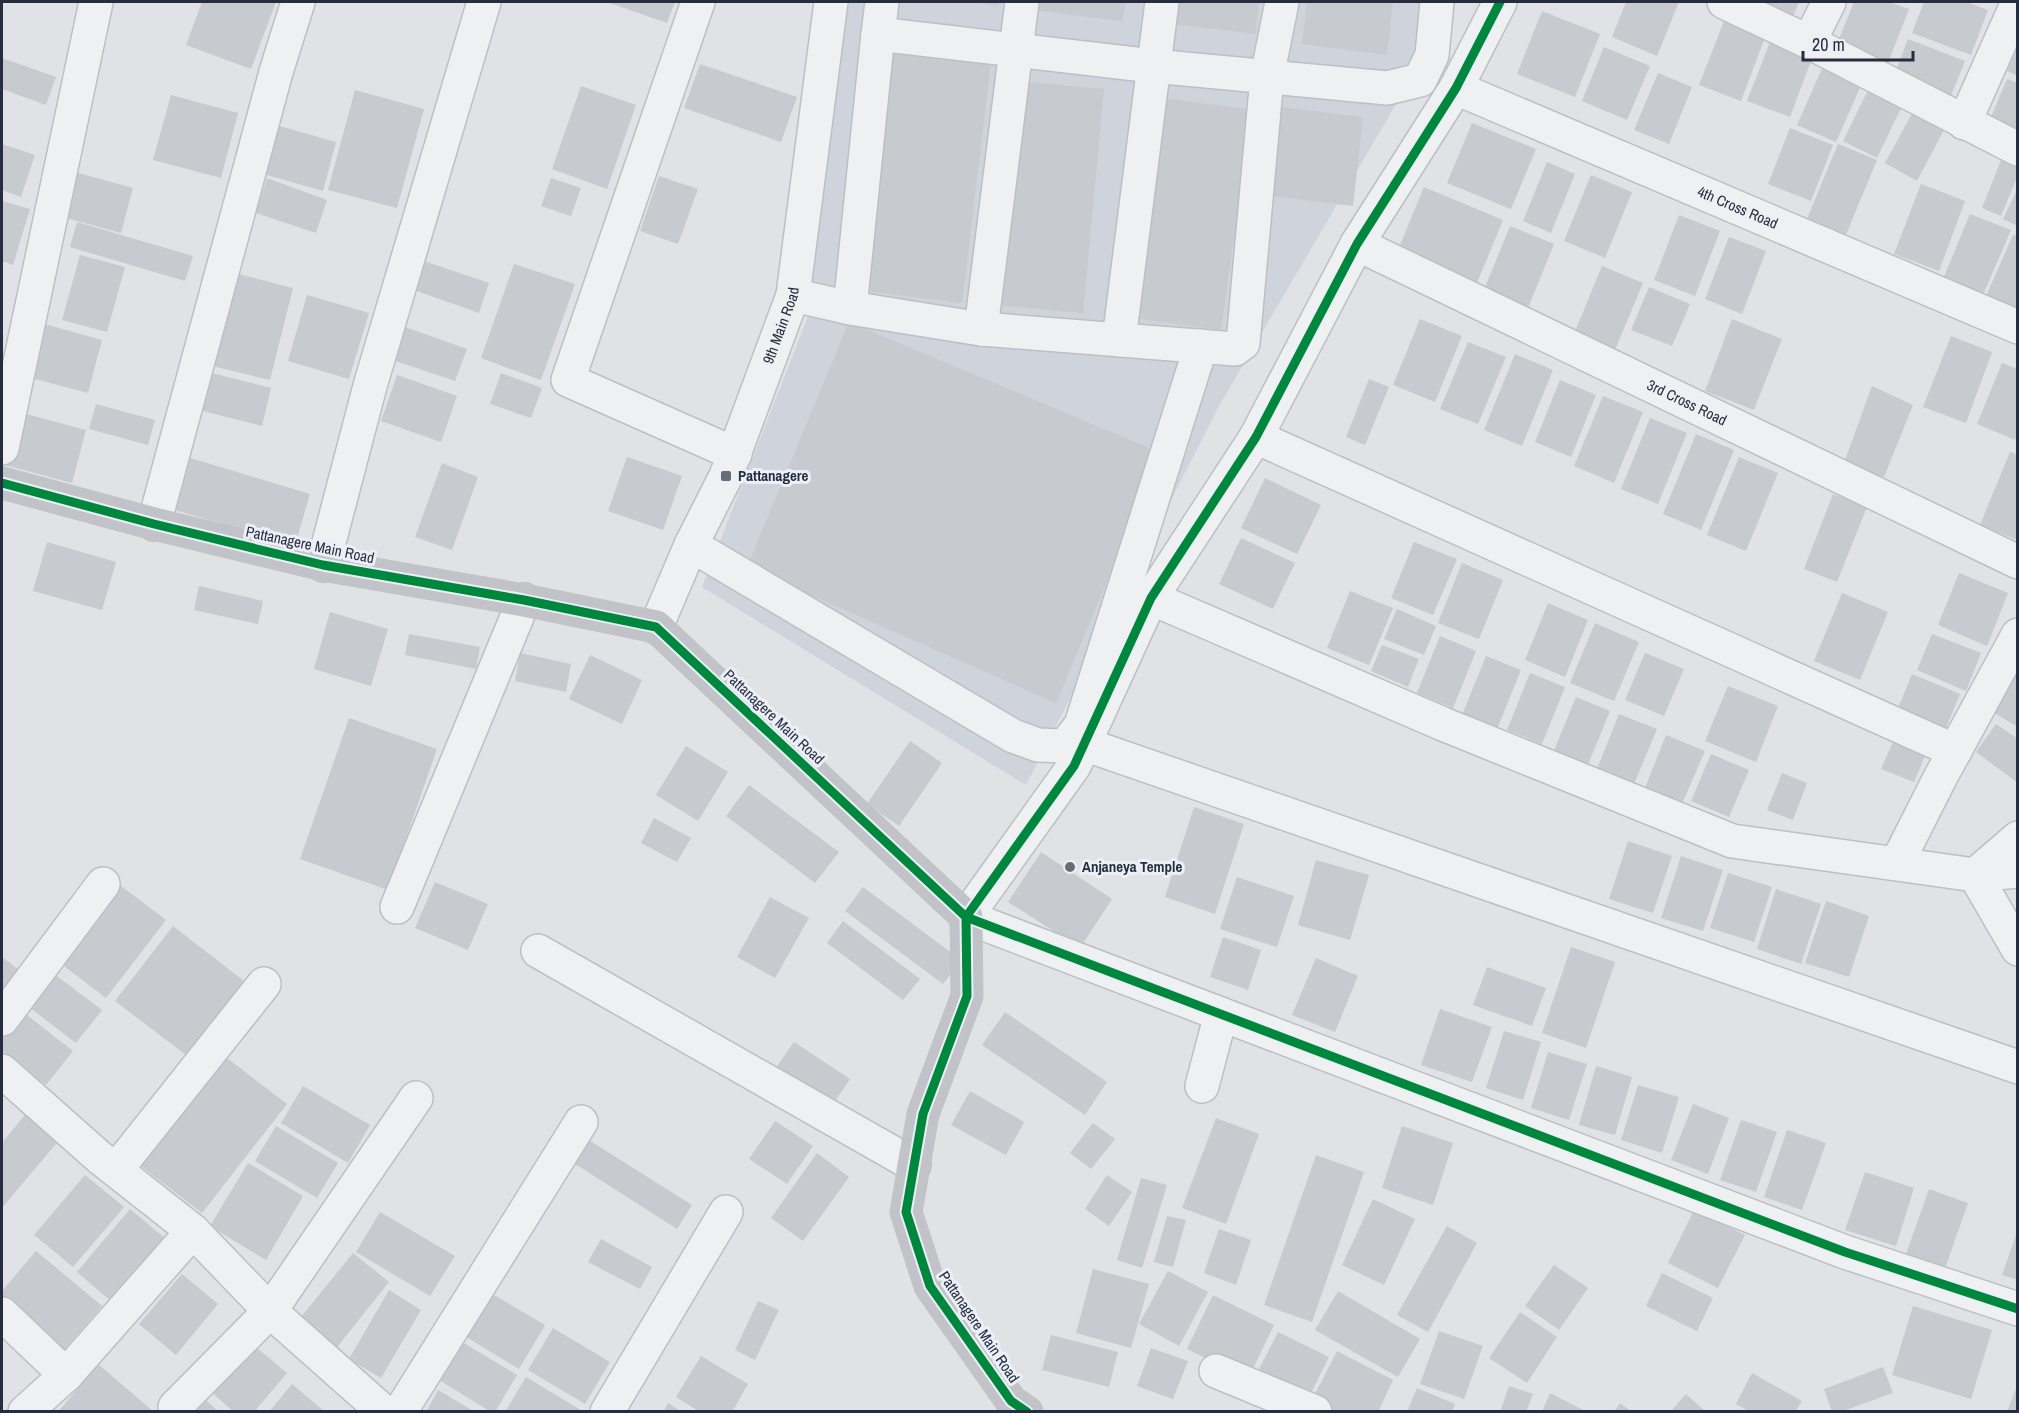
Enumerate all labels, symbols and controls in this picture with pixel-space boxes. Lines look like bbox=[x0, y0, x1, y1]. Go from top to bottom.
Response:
scale bar bbox=[1803, 24, 1912, 62]
text: 20 m bbox=[1812, 32, 1845, 57]
street label: 4th Cross Road bbox=[1694, 181, 1781, 234]
street label: 9th Main Road bbox=[757, 286, 804, 367]
street label: 3rd Cross Road bbox=[1644, 374, 1730, 430]
place label: Pattanagere bbox=[738, 465, 809, 486]
marker: Pattanagere bbox=[719, 469, 733, 483]
street label: Pattanagere Main Road bbox=[244, 521, 376, 568]
street label: Pattanagere Main Road bbox=[719, 664, 829, 769]
place label: Anjaneya Temple bbox=[1082, 856, 1182, 877]
marker: Anjaneya Temple bbox=[1063, 860, 1077, 874]
street label: Pattanagere Main Road bbox=[934, 1267, 1025, 1387]

